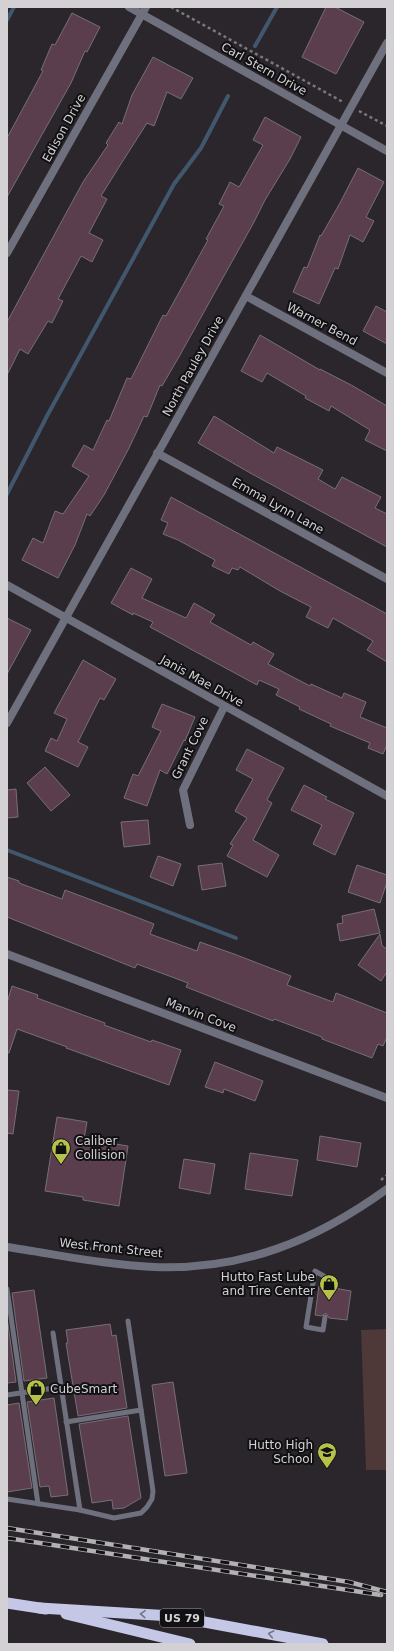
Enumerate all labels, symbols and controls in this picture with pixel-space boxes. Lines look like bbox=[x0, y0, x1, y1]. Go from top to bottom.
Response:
street label: Carl Stern Drive bbox=[219, 40, 309, 98]
street label: Edison Drive bbox=[40, 92, 88, 164]
street label: Warner Bend bbox=[284, 300, 360, 348]
street label: North Pauley Drive bbox=[160, 313, 226, 419]
street label: Emma Lynn Lane bbox=[230, 475, 326, 537]
street label: Janis Mae Drive bbox=[157, 652, 246, 710]
street label: Grant Cove bbox=[169, 714, 211, 782]
street label: Marvin Cove bbox=[164, 995, 238, 1035]
place label: Caliber Collision bbox=[75, 1134, 125, 1162]
shop icon: Caliber Collision bbox=[50, 1137, 72, 1165]
street label: West Front Street bbox=[59, 1236, 164, 1260]
place label: Hutto Fast Lube and Tire Center bbox=[221, 1270, 315, 1298]
shop icon: Hutto Fast Lube and Tire Center bbox=[318, 1273, 340, 1301]
shop icon: CubeSmart bbox=[25, 1378, 47, 1406]
place label: CubeSmart bbox=[50, 1382, 118, 1396]
place label: Hutto High School bbox=[248, 1438, 313, 1466]
school or university icon: Hutto High School bbox=[316, 1441, 338, 1469]
one-way arrow bbox=[140, 1609, 146, 1618]
road number: US 79 bbox=[160, 1609, 204, 1627]
one-way arrow bbox=[268, 1630, 274, 1639]

